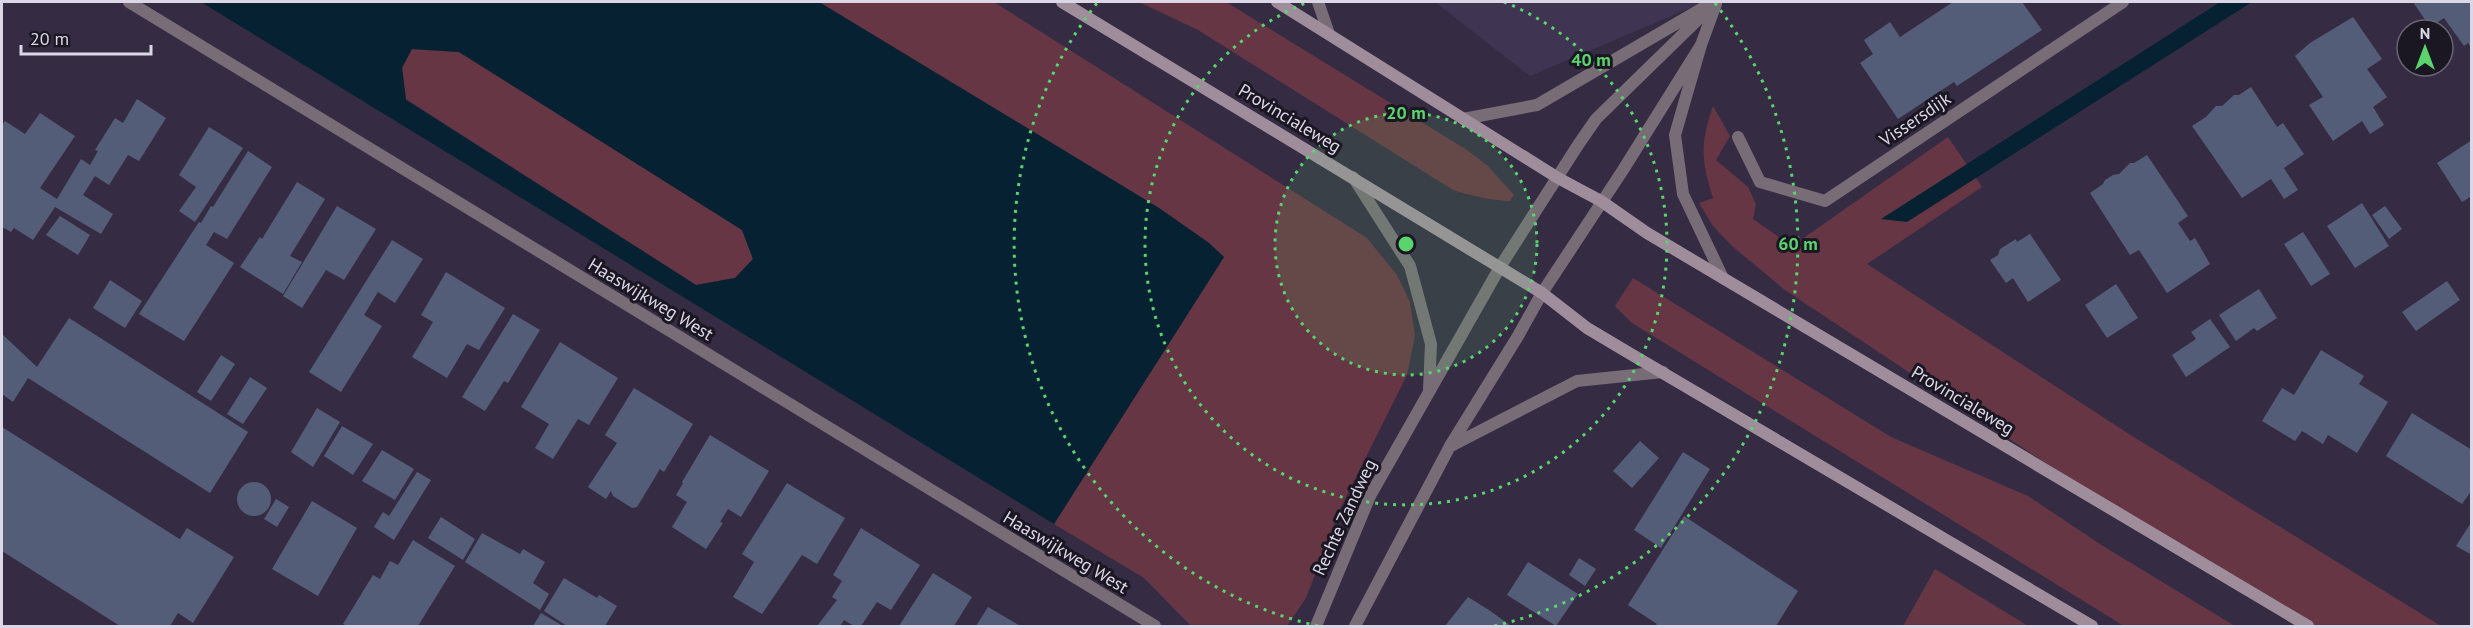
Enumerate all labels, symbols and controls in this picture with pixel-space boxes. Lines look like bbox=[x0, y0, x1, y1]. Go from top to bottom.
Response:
scale bar bbox=[21, 18, 152, 56]
north arrow bbox=[2395, 18, 2455, 78]
text: N bbox=[2420, 23, 2430, 43]
text: 20 m bbox=[30, 27, 69, 50]
text: 40 m bbox=[1571, 48, 1611, 71]
street label: Provincialeweg bbox=[1234, 78, 1346, 158]
street label: Vissersdijk bbox=[1874, 87, 1955, 152]
text: 20 m bbox=[1386, 101, 1426, 124]
text: 60 m bbox=[1778, 232, 1818, 255]
centre of rings bbox=[1396, 234, 1416, 254]
street label: Haaswijkweg West bbox=[584, 253, 718, 345]
street label: Provincialeweg bbox=[1907, 360, 2019, 440]
street label: Rechte Zandweg bbox=[1307, 455, 1381, 579]
street label: Haaswijkweg West bbox=[999, 506, 1133, 598]

